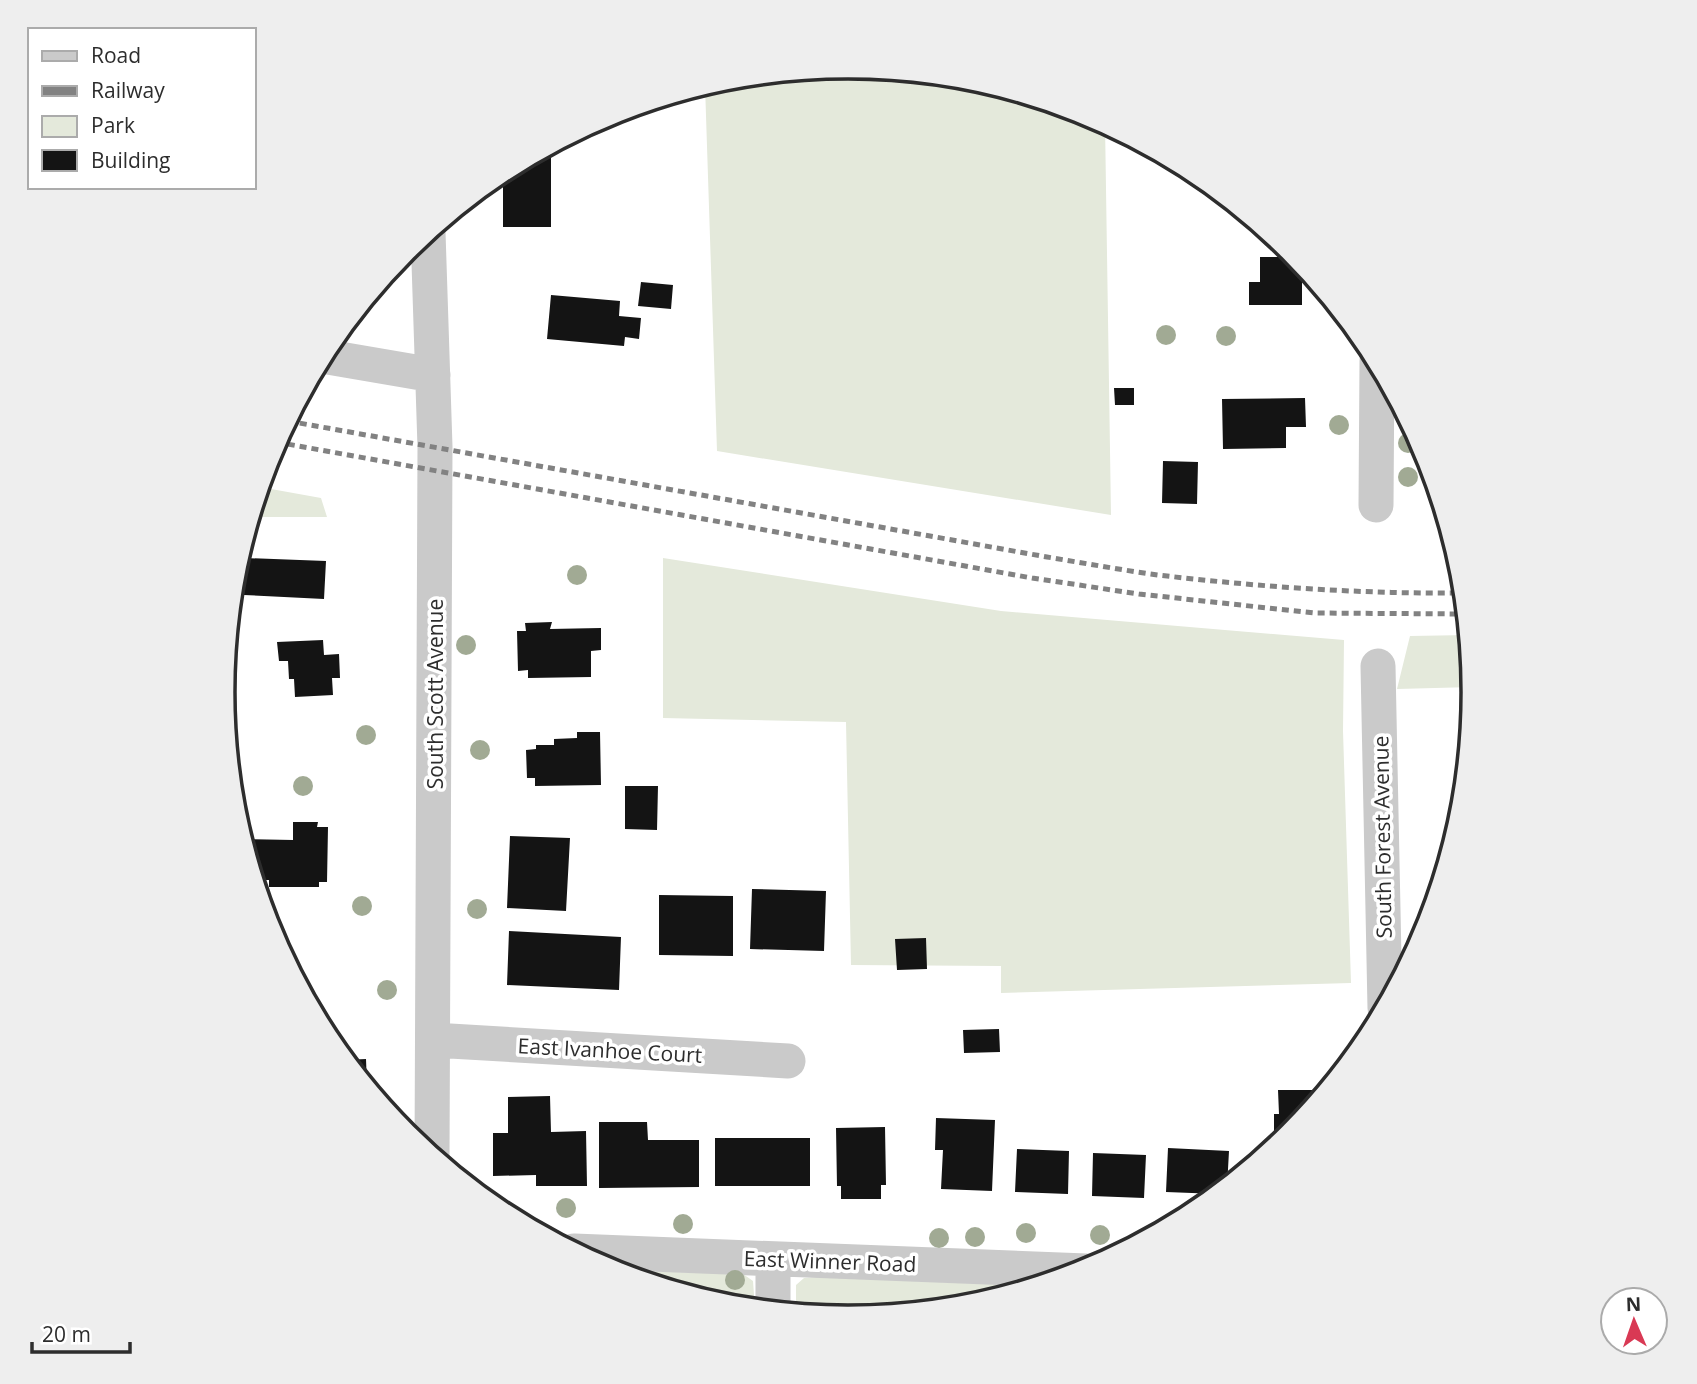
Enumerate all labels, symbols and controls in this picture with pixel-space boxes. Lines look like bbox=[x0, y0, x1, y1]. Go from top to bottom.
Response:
legend bbox=[28, 28, 256, 189]
text: Road bbox=[91, 41, 141, 69]
text: Railway bbox=[91, 76, 165, 104]
text: Park bbox=[91, 111, 135, 139]
text: Building bbox=[91, 146, 170, 174]
street label: South Scott Avenue bbox=[421, 599, 449, 789]
street label: South Forest Avenue bbox=[1366, 735, 1398, 939]
street label: East Ivanhoe Court bbox=[517, 1031, 703, 1069]
street label: East Winner Road bbox=[743, 1244, 917, 1278]
north arrow bbox=[1599, 1286, 1669, 1356]
text: N bbox=[1625, 1291, 1642, 1317]
scale bar bbox=[32, 1310, 130, 1354]
text: 20 m bbox=[42, 1320, 91, 1348]

